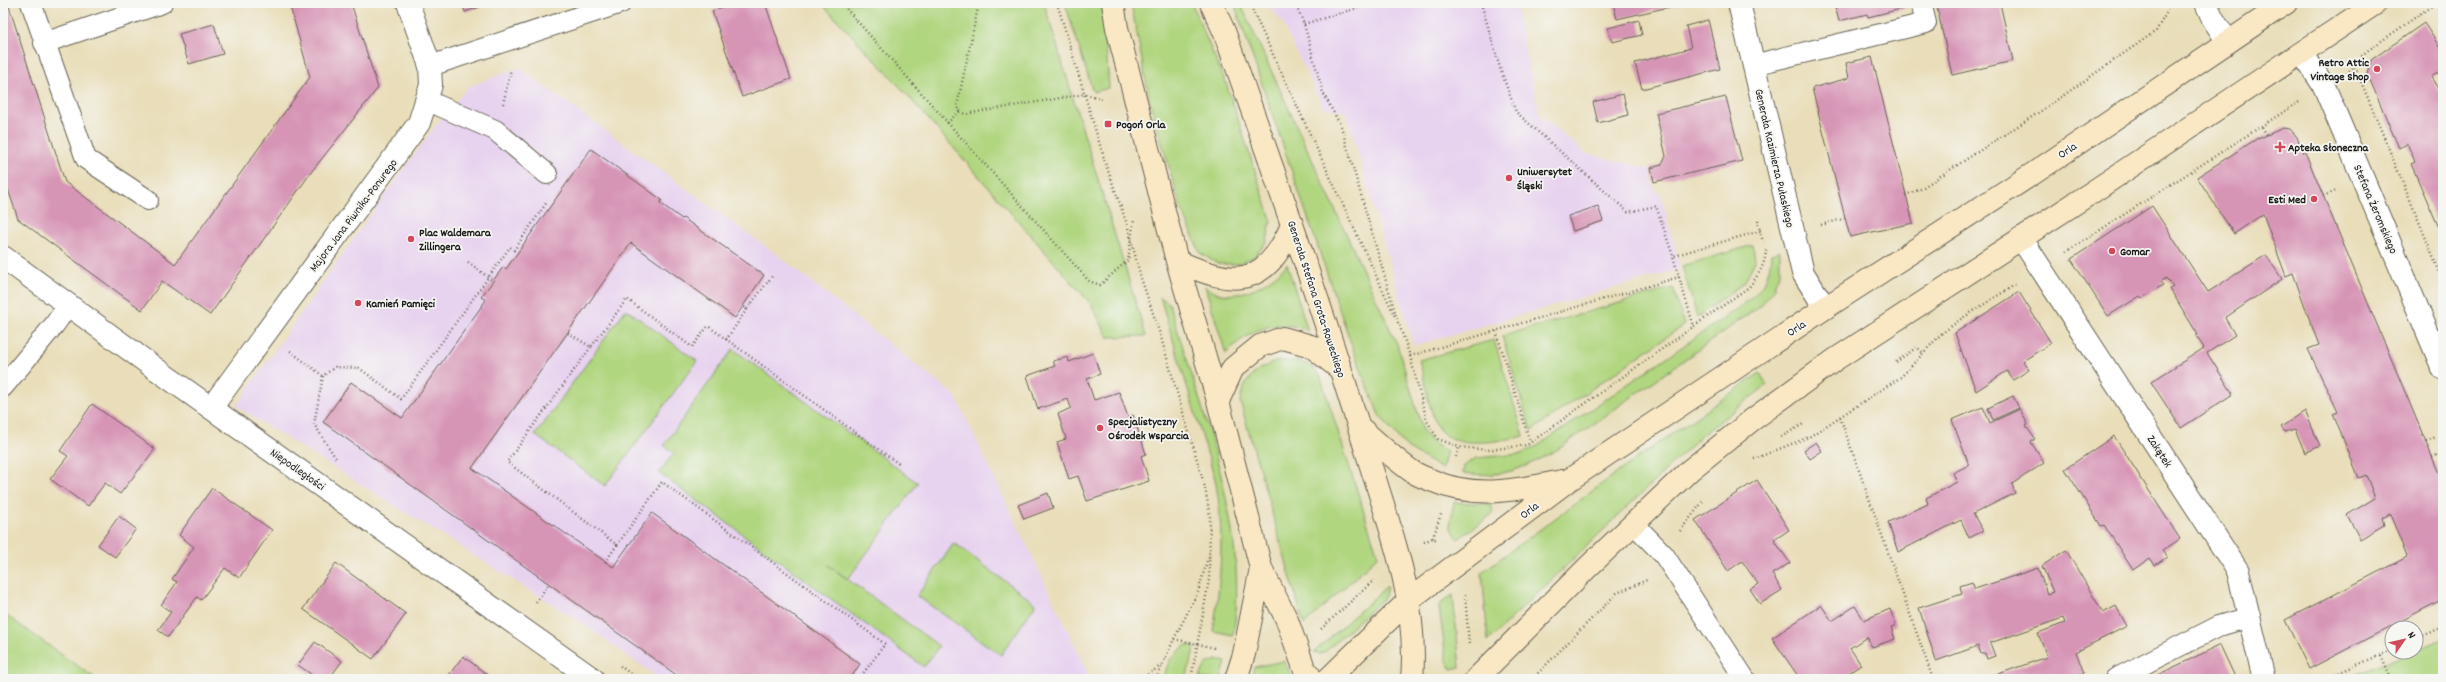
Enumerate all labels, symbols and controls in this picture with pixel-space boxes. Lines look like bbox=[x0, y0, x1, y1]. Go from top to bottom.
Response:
place label: Retro Attic Vintage Shop bbox=[2310, 55, 2369, 86]
marker: Retro Attic Vintage Shop bbox=[2372, 64, 2382, 74]
street label: Generała Kazimierza Pułaskiego bbox=[1749, 87, 1798, 229]
place label: Pogoń Orla bbox=[1116, 117, 1167, 134]
marker: Pogoń Orla bbox=[1103, 119, 1113, 129]
street label: Orla bbox=[2055, 138, 2081, 164]
place label: Apteka Słoneczna bbox=[2288, 140, 2370, 157]
marker: Apteka Słoneczna bbox=[2275, 142, 2285, 152]
street label: Majora Jana Piwnika-Ponurego bbox=[306, 156, 402, 276]
street label: Stefana Żeromskiego bbox=[2348, 162, 2401, 257]
place label: Uniwersytet Śląski bbox=[1517, 164, 1573, 195]
marker: Uniwersytet Śląski bbox=[1504, 173, 1514, 183]
place label: Esti Med bbox=[2268, 192, 2306, 209]
marker: Esti Med bbox=[2309, 194, 2319, 204]
street label: Generała Stefana Grota-Roweckiego bbox=[1282, 219, 1349, 380]
place label: Plac Waldemara Zillingera bbox=[419, 225, 492, 256]
marker: Plac Waldemara Zillingera bbox=[406, 234, 416, 244]
place label: Gomar bbox=[2120, 244, 2150, 261]
marker: Gomar bbox=[2107, 246, 2117, 256]
place label: Kamień Pamięci bbox=[366, 296, 436, 313]
marker: Kamień Pamięci bbox=[353, 298, 363, 308]
street label: Orla bbox=[1784, 316, 1810, 342]
place label: Specjalistyczny Ośrodek Wsparcia bbox=[1108, 414, 1190, 445]
marker: Specjalistyczny Ośrodek Wsparcia bbox=[1095, 423, 1105, 433]
street label: Zakątek bbox=[2142, 432, 2176, 472]
street label: Niepodległości bbox=[266, 445, 328, 496]
street label: Orla bbox=[1517, 498, 1543, 524]
north arrow bbox=[2384, 620, 2424, 660]
text: N bbox=[2402, 629, 2419, 643]

